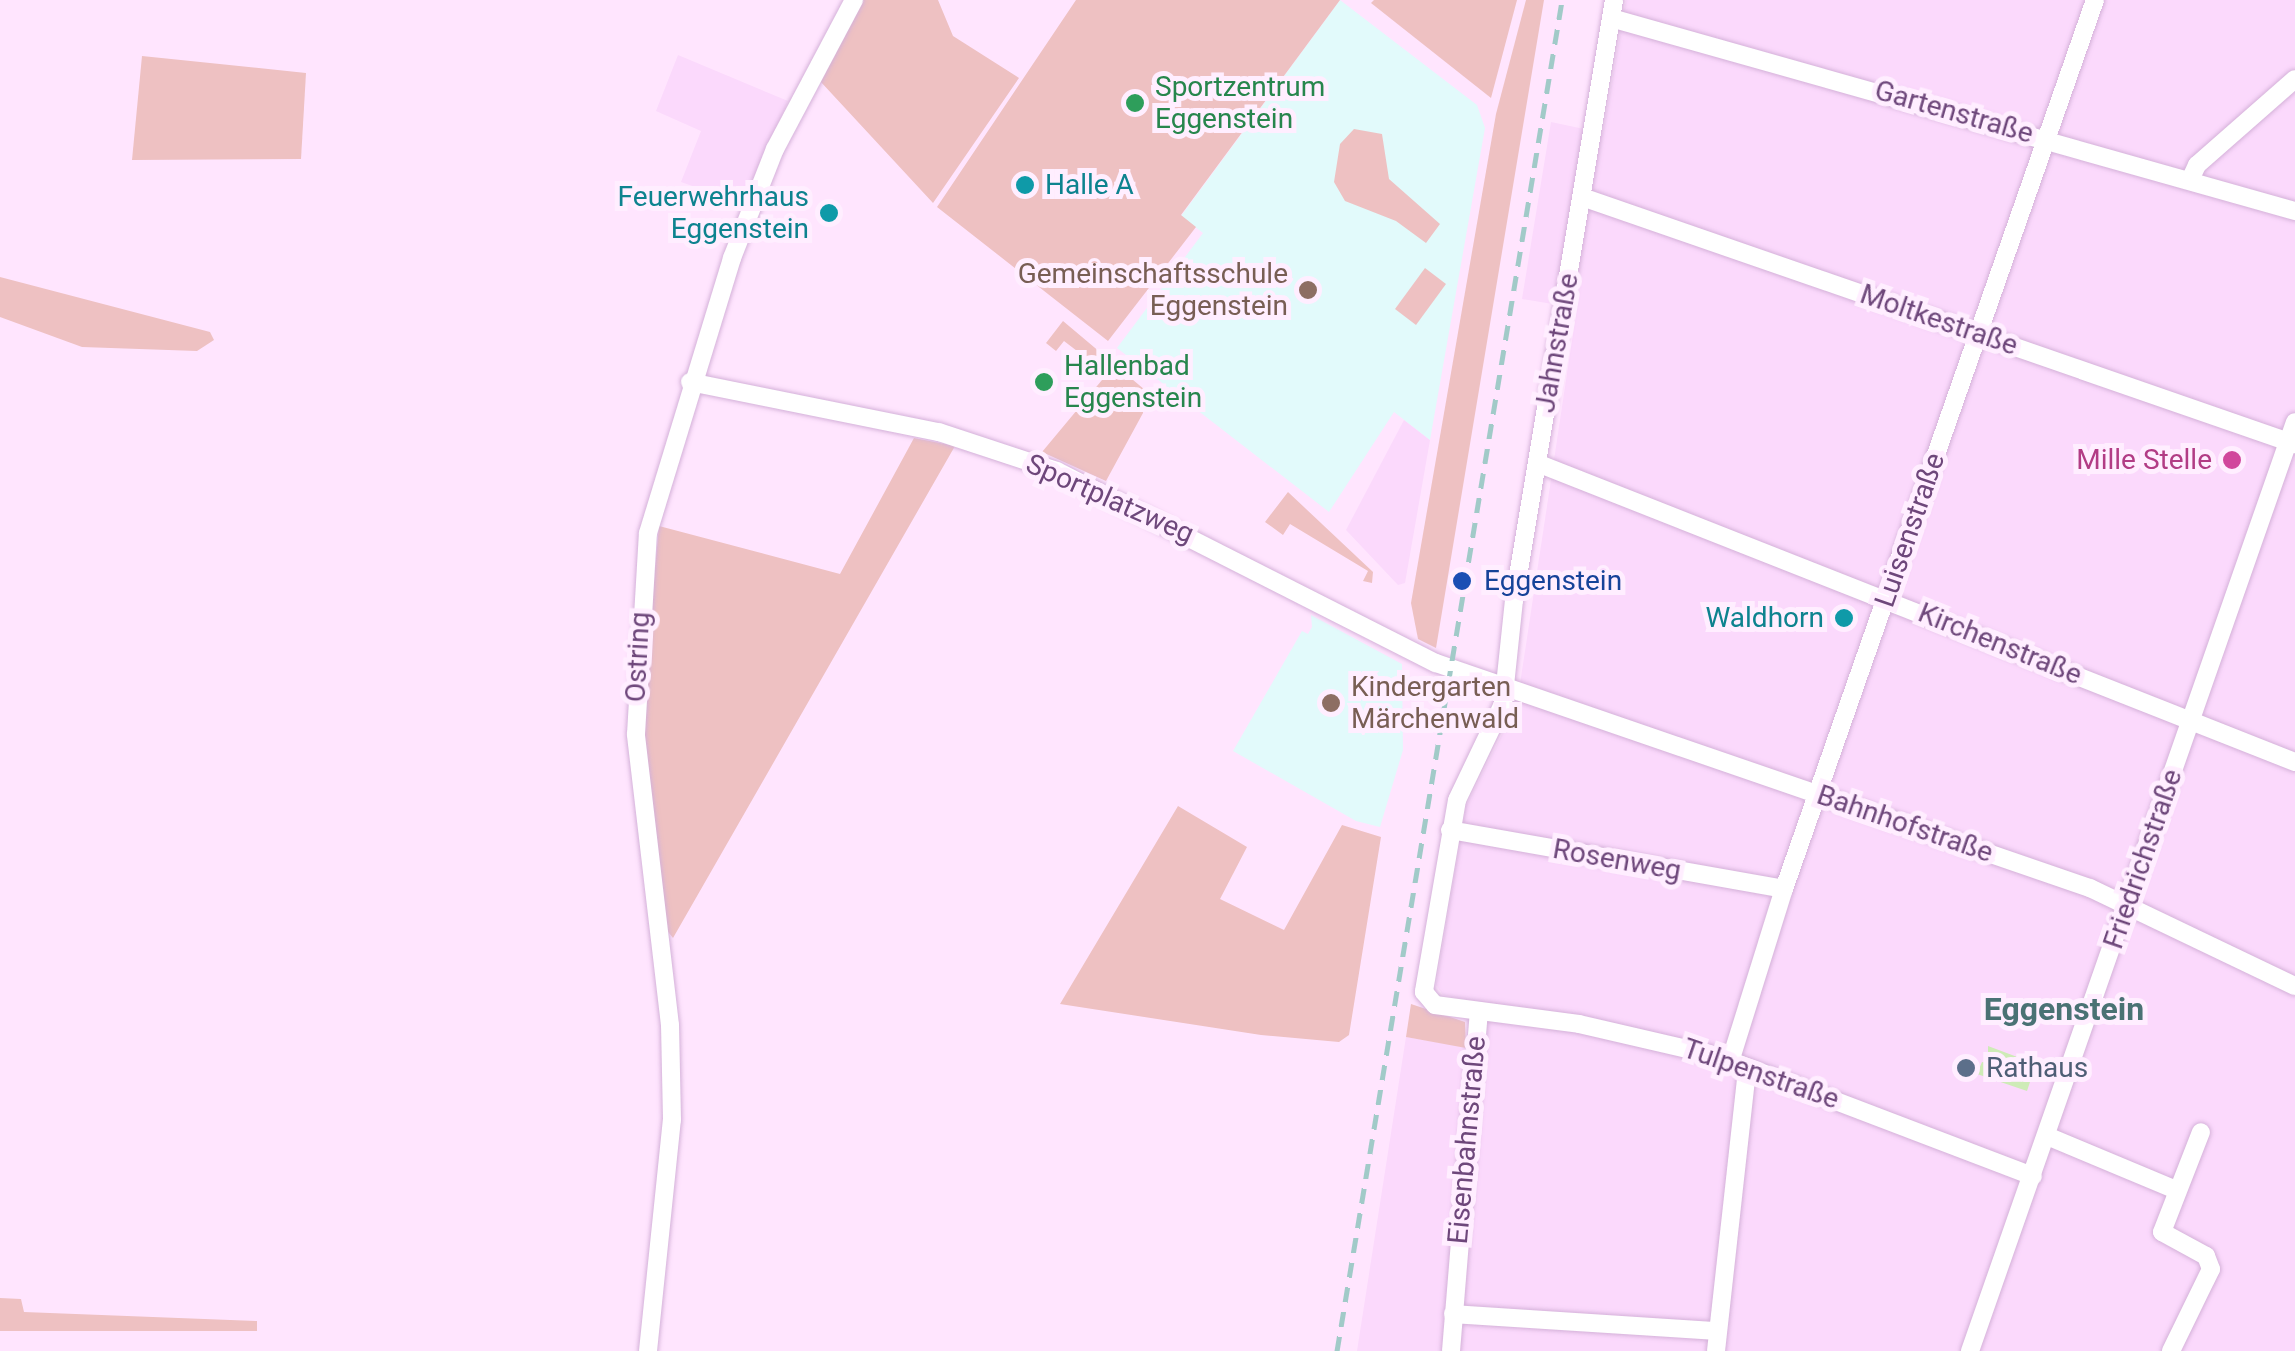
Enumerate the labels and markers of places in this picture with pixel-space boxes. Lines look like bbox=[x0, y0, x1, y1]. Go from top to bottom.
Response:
place label: Sportzentrum Eggenstein bbox=[1155, 70, 1325, 136]
marker: Sportzentrum Eggenstein bbox=[1124, 92, 1146, 114]
place label: Halle A bbox=[1045, 168, 1134, 202]
marker: Halle A bbox=[1014, 174, 1036, 196]
place label: Feuerwehrhaus Eggenstein bbox=[618, 180, 809, 246]
marker: Feuerwehrhaus Eggenstein bbox=[818, 202, 840, 224]
place label: Gemeinschaftsschule Eggenstein bbox=[1018, 257, 1288, 323]
marker: Gemeinschaftsschule Eggenstein bbox=[1297, 279, 1319, 301]
place label: Hallenbad Eggenstein bbox=[1064, 349, 1202, 415]
marker: Hallenbad Eggenstein bbox=[1033, 371, 1055, 393]
place label: Mille Stelle bbox=[2076, 443, 2212, 477]
marker: Mille Stelle bbox=[2221, 449, 2243, 471]
place label: Eggenstein bbox=[1484, 564, 1622, 598]
marker: Eggenstein bbox=[1449, 568, 1475, 594]
place label: Waldhorn bbox=[1705, 601, 1824, 635]
marker: Waldhorn bbox=[1833, 607, 1855, 629]
place label: Kindergarten Märchenwald bbox=[1351, 670, 1519, 736]
marker: Kindergarten Märchenwald bbox=[1320, 692, 1342, 714]
place label: Rathaus bbox=[1986, 1051, 2088, 1085]
marker: Rathaus bbox=[1955, 1057, 1977, 1079]

